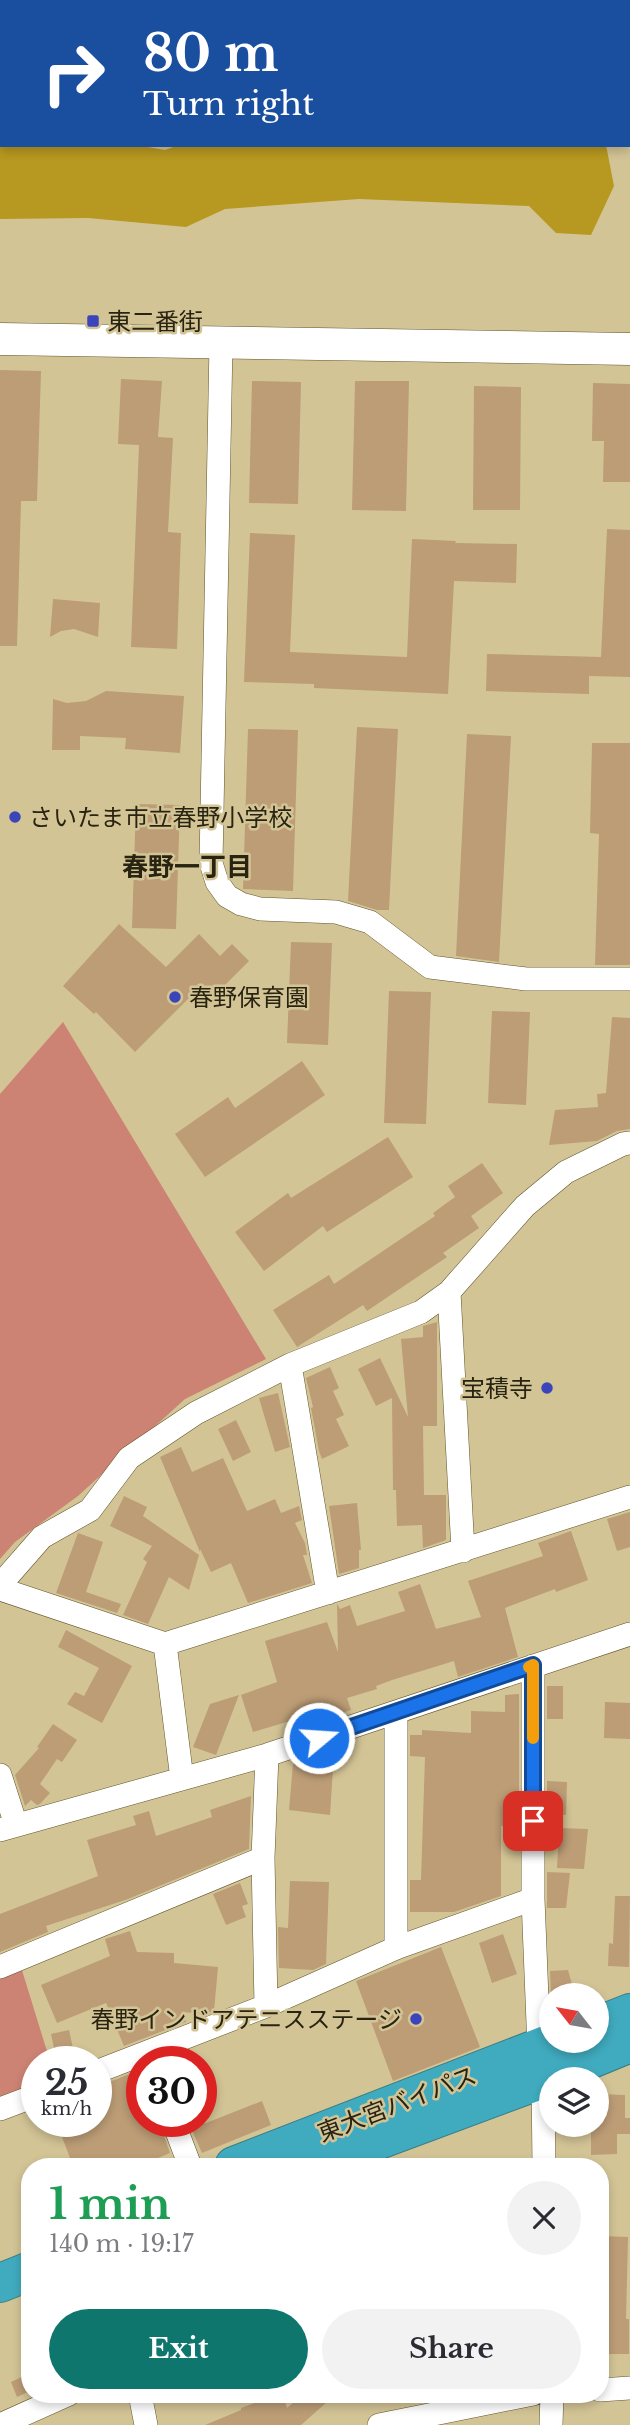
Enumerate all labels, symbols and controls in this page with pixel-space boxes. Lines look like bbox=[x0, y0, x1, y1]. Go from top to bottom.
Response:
text: 80 m bbox=[143, 23, 278, 84]
icon: right bbox=[28, 28, 119, 119]
text: Turn right bbox=[143, 84, 314, 124]
place label: 東二番街 bbox=[107, 307, 203, 336]
marker: 東二番街 bbox=[85, 313, 101, 329]
place label: さいたま市立春野小学校 bbox=[29, 803, 292, 832]
marker: さいたま市立春野小学校 bbox=[7, 809, 23, 825]
district label: 春野一丁目 bbox=[122, 851, 252, 883]
place label: 春野保育園 bbox=[189, 983, 309, 1012]
marker: 春野保育園 bbox=[167, 989, 183, 1005]
place label: 宝積寺 bbox=[461, 1374, 533, 1403]
marker: 宝積寺 bbox=[539, 1380, 555, 1396]
position arrow bbox=[282, 1701, 356, 1775]
pin bbox=[503, 1791, 563, 1851]
icon: arrive bbox=[514, 1802, 552, 1840]
north arrow bbox=[539, 1983, 609, 2053]
map controls bbox=[539, 1983, 609, 2137]
place label: 春野インドアテニスステージ bbox=[90, 2005, 402, 2034]
marker: 春野インドアテニスステージ bbox=[408, 2011, 424, 2027]
speed limit sign: 30 bbox=[126, 2046, 217, 2137]
street label: 東大宮バイパス bbox=[314, 2060, 480, 2148]
text: 25 bbox=[45, 2061, 88, 2104]
button: layers bbox=[539, 2067, 609, 2137]
text: km/h bbox=[41, 2098, 92, 2120]
text: 1 min bbox=[49, 2178, 171, 2230]
button: close bbox=[507, 2181, 581, 2255]
text: 140 m · 19:17 bbox=[49, 2230, 194, 2258]
button: Exit bbox=[49, 2309, 308, 2389]
button: Share bbox=[322, 2309, 581, 2389]

